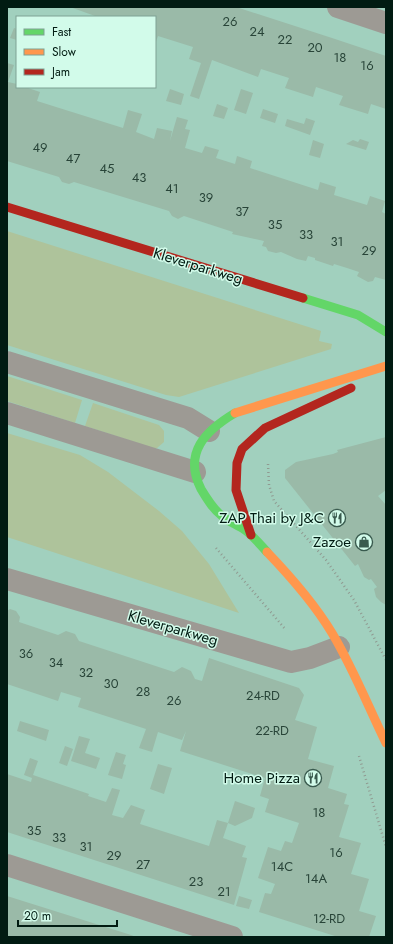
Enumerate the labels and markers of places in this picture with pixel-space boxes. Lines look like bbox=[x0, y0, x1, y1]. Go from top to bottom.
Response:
place label: ZAP Thai by J&C bbox=[219, 507, 324, 529]
restaurant icon: ZAP Thai by J&C bbox=[327, 508, 347, 528]
place label: Zazoe bbox=[313, 531, 351, 553]
shop icon: Zazoe bbox=[354, 532, 374, 552]
place label: Home Pizza bbox=[224, 767, 300, 789]
restaurant icon: Home Pizza bbox=[303, 768, 323, 788]

